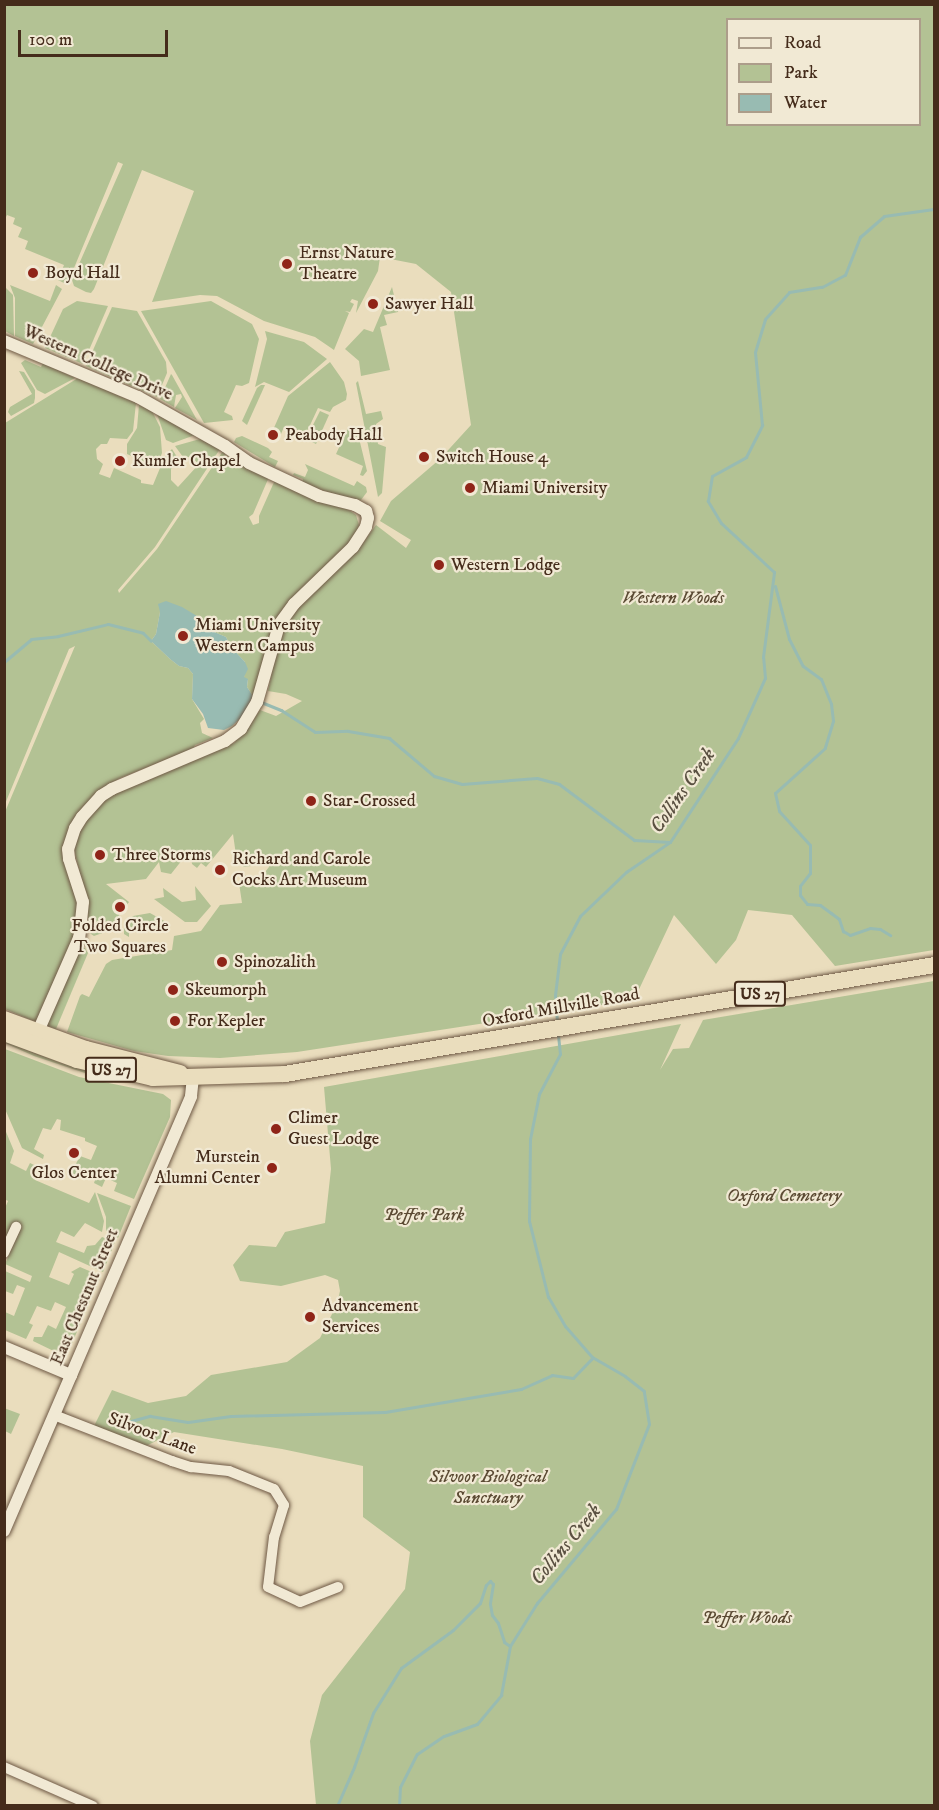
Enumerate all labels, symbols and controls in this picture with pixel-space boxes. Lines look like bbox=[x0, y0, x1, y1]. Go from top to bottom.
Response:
scale bar bbox=[21, 18, 171, 56]
legend bbox=[726, 18, 921, 126]
text: 100 m bbox=[29, 29, 72, 51]
text: Road bbox=[784, 32, 821, 54]
text: Park bbox=[784, 62, 818, 84]
text: Water bbox=[784, 92, 827, 114]
place label: Ernst Nature Theatre bbox=[299, 243, 394, 286]
marker: Ernst Nature Theatre bbox=[280, 257, 294, 271]
place label: Boyd Hall bbox=[45, 262, 120, 284]
marker: Boyd Hall bbox=[26, 266, 40, 280]
place label: Sawyer Hall bbox=[385, 293, 474, 315]
marker: Sawyer Hall bbox=[366, 297, 380, 311]
street label: Western College Drive bbox=[20, 320, 176, 406]
place label: Peabody Hall bbox=[285, 424, 382, 446]
marker: Peabody Hall bbox=[266, 428, 280, 442]
place label: Switch House 4 bbox=[436, 446, 548, 468]
place label: Kumler Chapel bbox=[132, 450, 241, 472]
marker: Switch House 4 bbox=[417, 450, 431, 464]
marker: Kumler Chapel bbox=[113, 454, 127, 468]
place label: Miami University bbox=[482, 477, 607, 499]
marker: Miami University bbox=[463, 481, 477, 495]
place label: Western Lodge bbox=[451, 554, 560, 576]
marker: Western Lodge bbox=[432, 558, 446, 572]
park label: Western Woods bbox=[622, 587, 724, 609]
place label: Miami University Western Campus bbox=[195, 615, 320, 658]
marker: Miami University Western Campus bbox=[176, 629, 190, 643]
water label: Collins Creek bbox=[645, 744, 721, 838]
place label: Star-Crossed bbox=[323, 790, 416, 812]
marker: Star-Crossed bbox=[304, 794, 318, 808]
place label: Three Storms bbox=[112, 844, 211, 866]
marker: Three Storms bbox=[93, 848, 107, 862]
place label: Richard and Carole Cocks Art Museum bbox=[232, 849, 371, 892]
marker: Richard and Carole Cocks Art Museum bbox=[213, 863, 227, 877]
marker: Folded Circle Two Squares bbox=[113, 900, 127, 914]
place label: Folded Circle Two Squares bbox=[71, 916, 169, 958]
place label: Spinozalith bbox=[234, 951, 316, 973]
marker: Spinozalith bbox=[215, 955, 229, 969]
place label: Skeumorph bbox=[185, 979, 267, 1001]
road number: US 27 bbox=[733, 981, 787, 1007]
marker: Skeumorph bbox=[166, 983, 180, 997]
street label: Oxford Millville Road bbox=[481, 984, 641, 1032]
place label: For Kepler bbox=[187, 1010, 265, 1032]
marker: For Kepler bbox=[168, 1014, 182, 1028]
road number: US 27 bbox=[84, 1057, 138, 1083]
place label: Climer Guest Lodge bbox=[288, 1108, 379, 1150]
marker: Climer Guest Lodge bbox=[269, 1122, 283, 1136]
marker: Glos Center bbox=[67, 1146, 81, 1160]
place label: Murstein Alumni Center bbox=[154, 1147, 260, 1190]
marker: Murstein Alumni Center bbox=[265, 1161, 279, 1175]
place label: Glos Center bbox=[31, 1162, 117, 1184]
park label: Oxford Cemetery bbox=[727, 1185, 841, 1207]
park label: Peffer Park bbox=[384, 1204, 464, 1226]
street label: East Chestnut Street bbox=[46, 1225, 124, 1369]
place label: Advancement Services bbox=[322, 1296, 418, 1338]
marker: Advancement Services bbox=[303, 1310, 317, 1324]
street label: Silvoor Lane bbox=[105, 1408, 199, 1460]
park label: Silvoor Biological Sanctuary bbox=[429, 1467, 547, 1510]
water label: Collins Creek bbox=[525, 1500, 607, 1590]
park label: Peffer Woods bbox=[702, 1607, 792, 1629]

